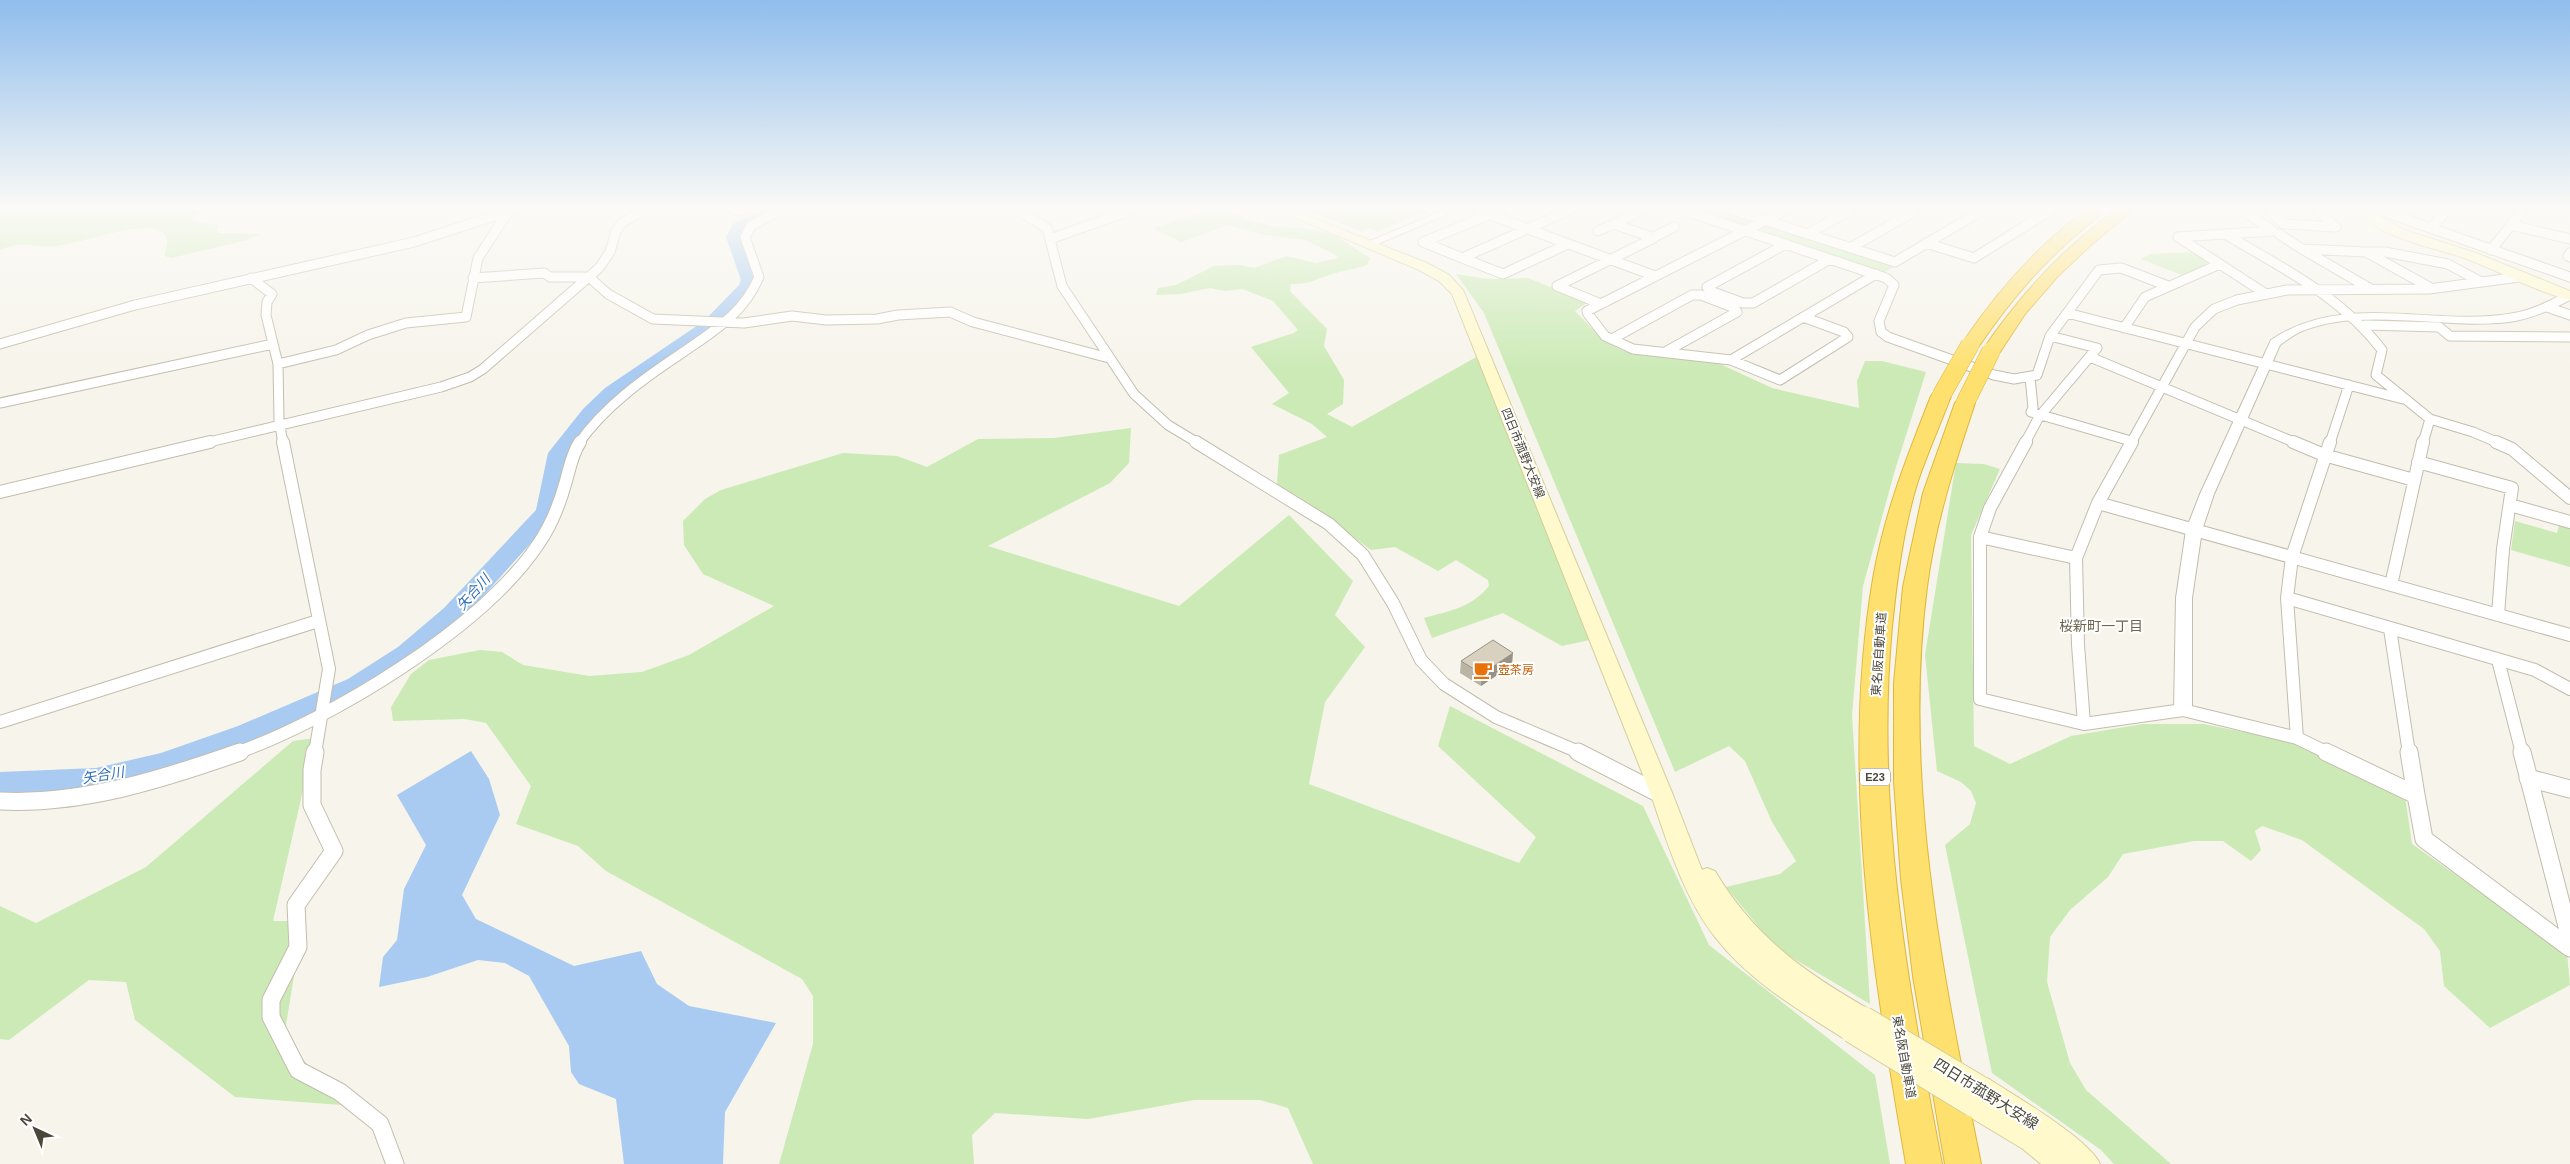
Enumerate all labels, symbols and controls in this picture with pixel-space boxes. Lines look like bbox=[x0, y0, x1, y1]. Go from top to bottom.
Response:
street label: 四日市菰野大安線 bbox=[1499, 406, 1547, 500]
water label: 矢合川 bbox=[453, 570, 494, 613]
street label: 東名阪自動車道 bbox=[1869, 612, 1889, 696]
district label: 桜新町一丁目 bbox=[2059, 618, 2143, 634]
cafe icon: 壺茶房 bbox=[1472, 659, 1494, 681]
place label: 壺茶房 bbox=[1498, 663, 1534, 677]
water label: 矢合川 bbox=[81, 764, 127, 786]
road number: E23 bbox=[1860, 769, 1890, 786]
street label: 東名阪自動車道 bbox=[1890, 1014, 1918, 1100]
street label: 四日市菰野大安線 bbox=[1931, 1055, 2042, 1133]
north arrow bbox=[10, 1104, 60, 1154]
text: N bbox=[17, 1110, 35, 1129]

